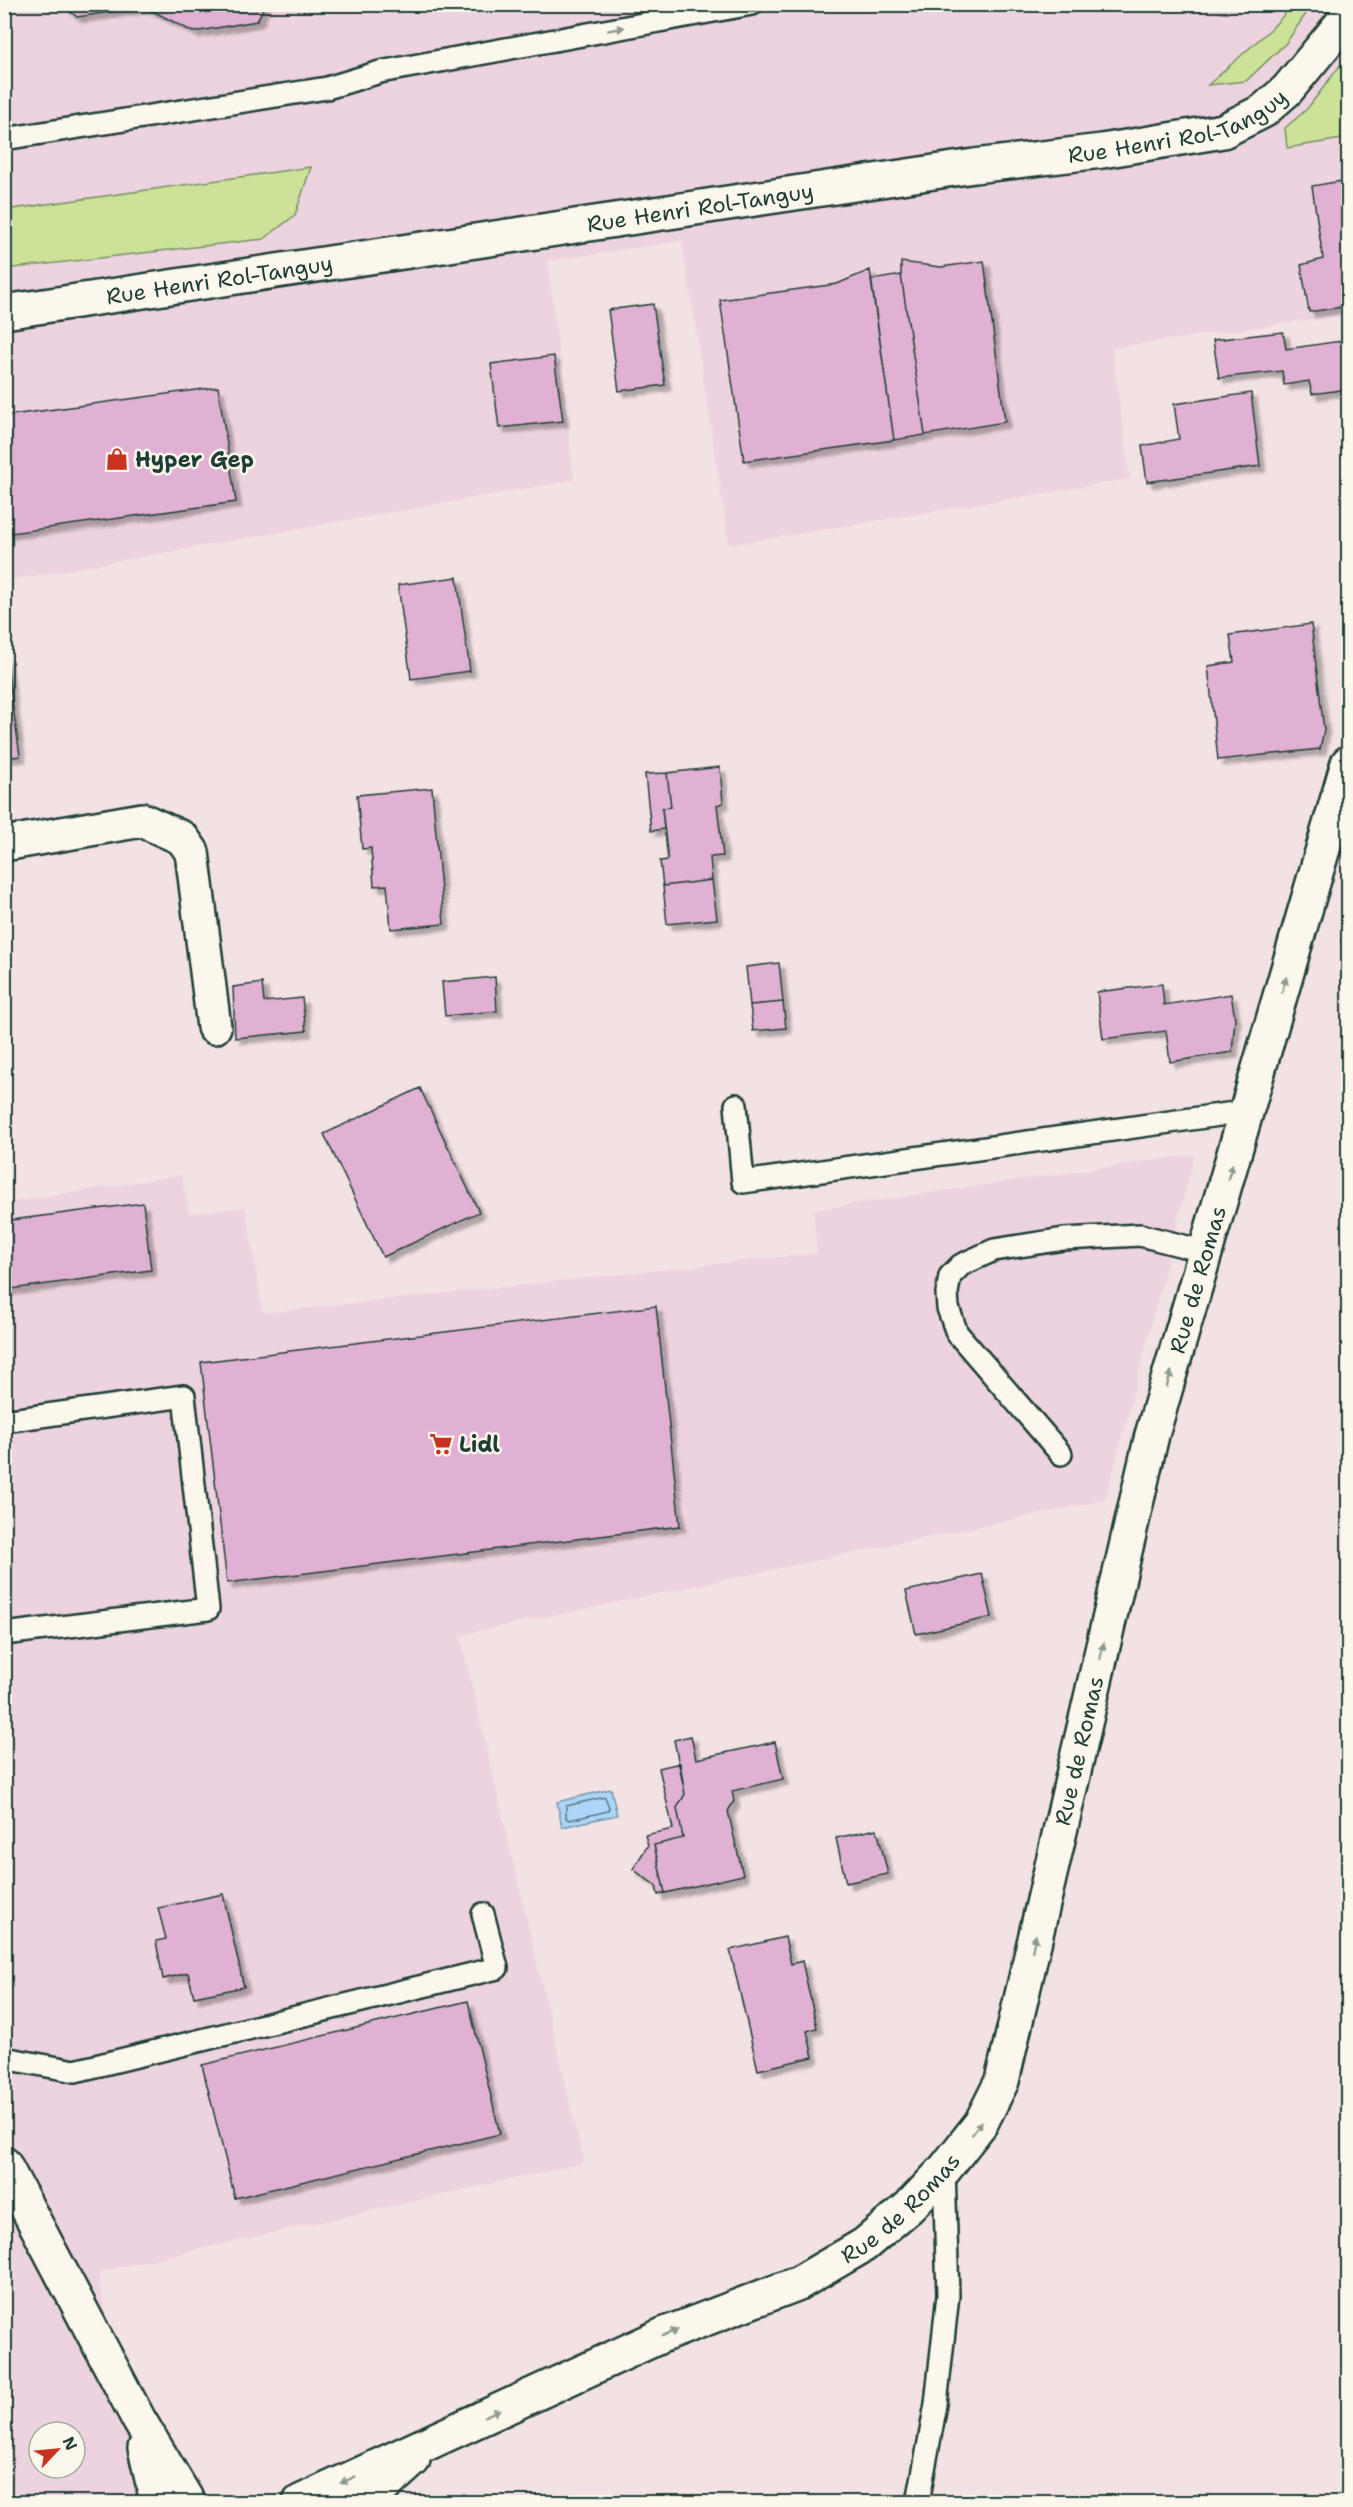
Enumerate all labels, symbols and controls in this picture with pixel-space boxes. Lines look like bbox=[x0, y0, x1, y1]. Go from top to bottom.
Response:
one-way arrow bbox=[607, 24, 626, 33]
street label: Rue Henri Rol-Tanguy bbox=[1066, 82, 1293, 169]
street label: Rue Henri Rol-Tanguy bbox=[585, 176, 815, 239]
street label: Rue Henri Rol-Tanguy bbox=[104, 248, 335, 311]
place label: Hyper Gep bbox=[135, 445, 254, 474]
shop icon: Hyper Gep bbox=[104, 446, 130, 472]
one-way arrow bbox=[1280, 976, 1289, 994]
one-way arrow bbox=[1226, 1163, 1235, 1181]
street label: Rue de Romas bbox=[1162, 1203, 1233, 1357]
one-way arrow bbox=[1165, 1370, 1174, 1388]
place label: Lidl bbox=[459, 1430, 500, 1459]
supermarket icon: Lidl bbox=[428, 1431, 454, 1457]
one-way arrow bbox=[1098, 1641, 1108, 1660]
street label: Rue de Romas bbox=[1047, 1673, 1110, 1828]
one-way arrow bbox=[1030, 1934, 1040, 1952]
one-way arrow bbox=[971, 2120, 983, 2136]
street label: Rue de Romas bbox=[835, 2147, 966, 2270]
one-way arrow bbox=[661, 2327, 679, 2337]
one-way arrow bbox=[483, 2407, 501, 2417]
north arrow bbox=[27, 2420, 87, 2480]
text: N bbox=[58, 2433, 82, 2454]
one-way arrow bbox=[339, 2475, 356, 2484]

